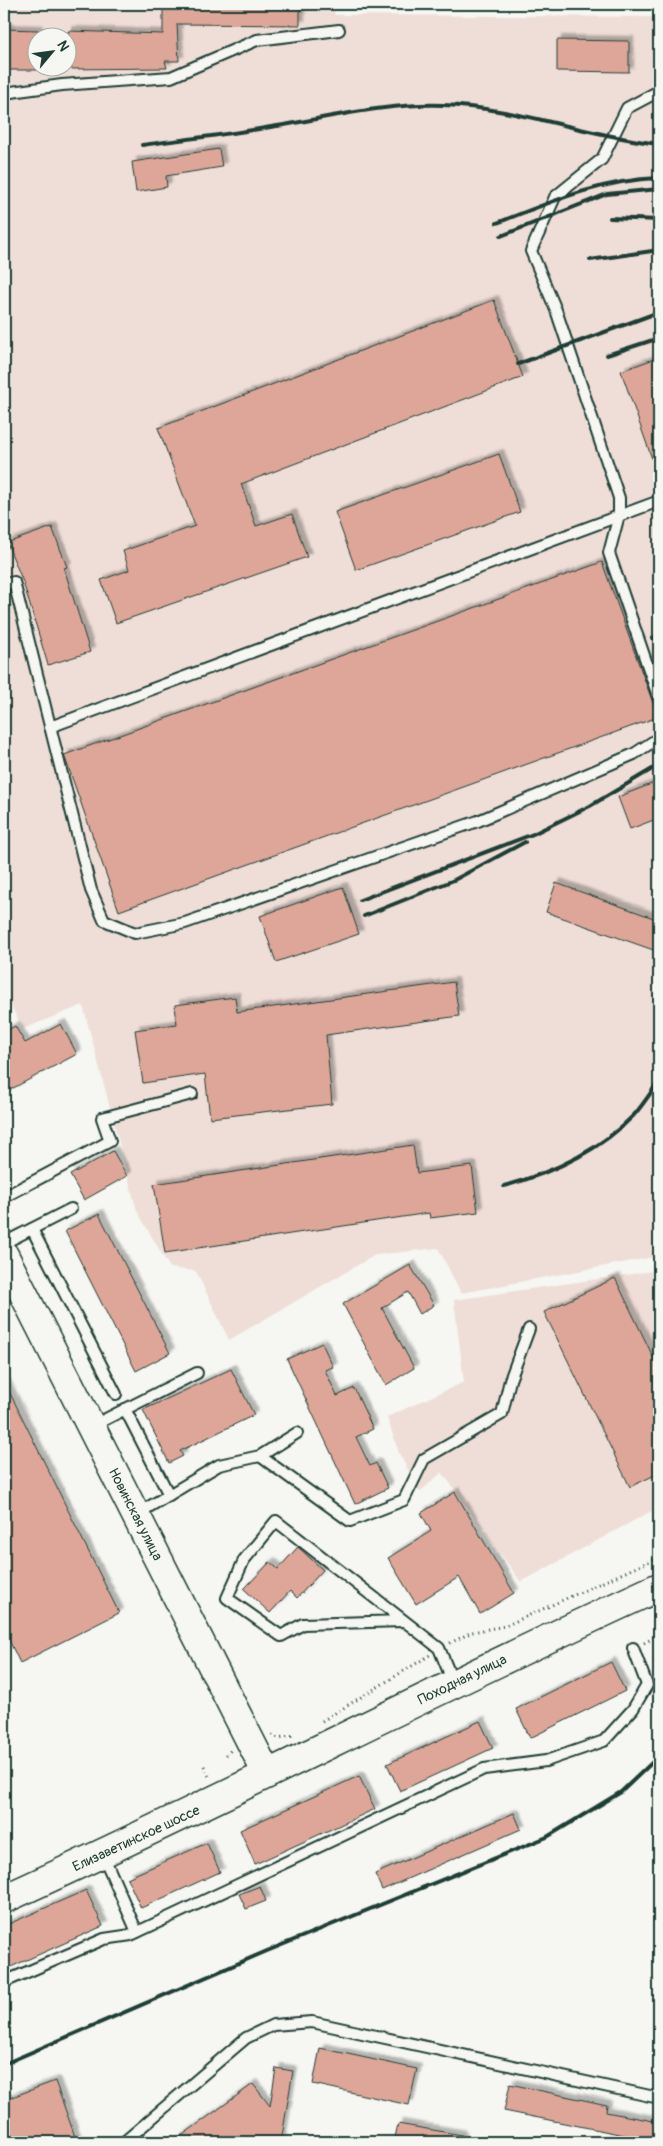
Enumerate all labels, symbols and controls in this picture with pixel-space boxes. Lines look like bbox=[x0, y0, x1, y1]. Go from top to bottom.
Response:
north arrow bbox=[28, 28, 78, 78]
text: N bbox=[53, 38, 73, 54]
street label: Новинская улица bbox=[105, 1465, 166, 1563]
street label: Походная улица bbox=[415, 1651, 509, 1708]
street label: Елизаветинское шоссе bbox=[70, 1801, 203, 1875]

